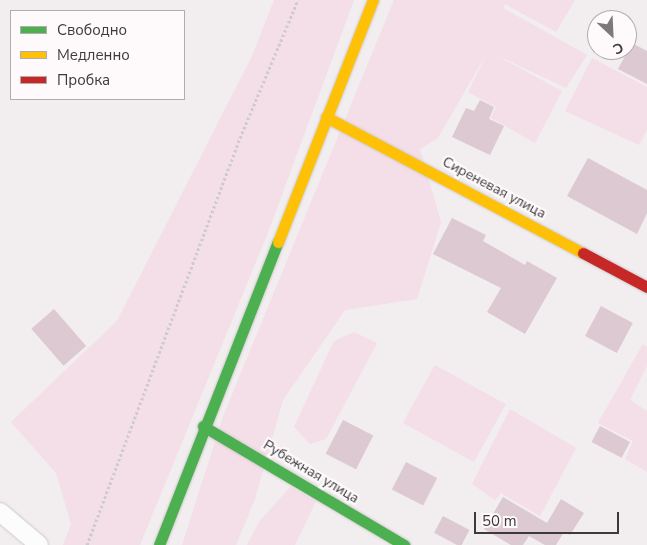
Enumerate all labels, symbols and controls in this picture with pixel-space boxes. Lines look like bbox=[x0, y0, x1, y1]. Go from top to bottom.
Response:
legend bbox=[10, 10, 185, 100]
north arrow bbox=[587, 10, 637, 60]
text: Свободно bbox=[57, 20, 127, 40]
text: С bbox=[610, 38, 626, 59]
text: Медленно bbox=[57, 45, 130, 65]
text: Пробка bbox=[57, 70, 110, 90]
street label: Сиреневая улица bbox=[439, 154, 549, 222]
street label: Рубежная улица bbox=[260, 437, 362, 507]
scale bar bbox=[477, 502, 622, 534]
text: 50 m bbox=[482, 511, 517, 531]

